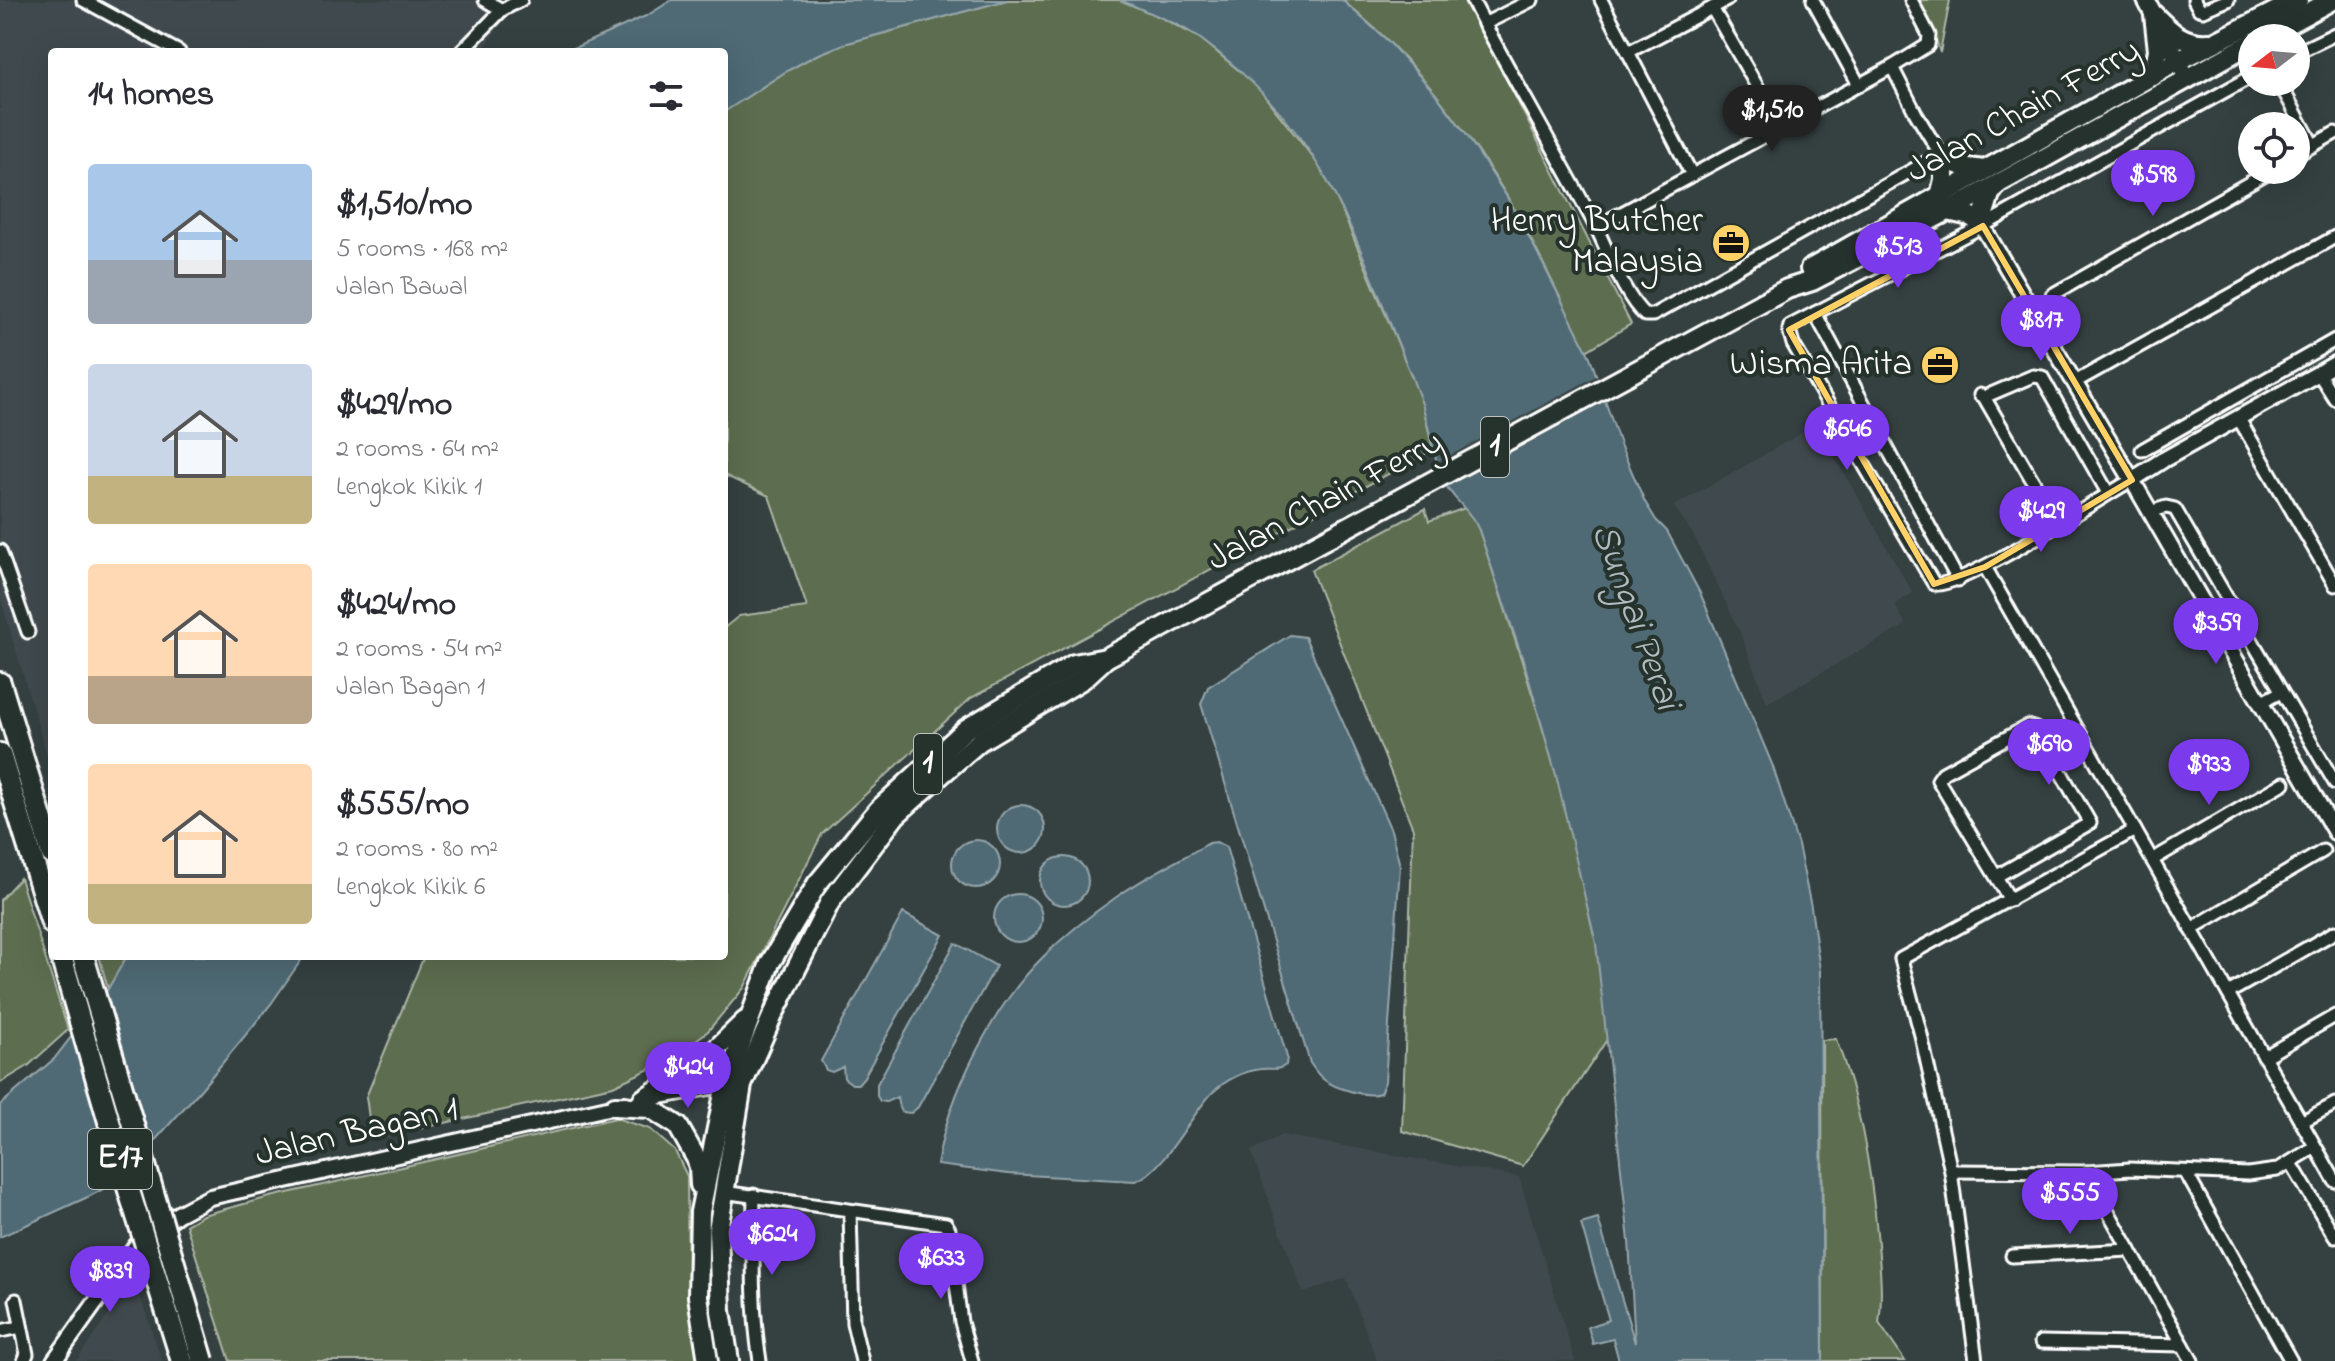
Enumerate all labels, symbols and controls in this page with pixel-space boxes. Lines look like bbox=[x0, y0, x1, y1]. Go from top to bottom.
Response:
north arrow bbox=[2238, 24, 2310, 96]
map controls bbox=[2238, 24, 2310, 184]
street label: Jalan Chain Ferry bbox=[1897, 26, 2151, 198]
text: 14 homes bbox=[88, 71, 214, 121]
icon: filters bbox=[644, 74, 688, 118]
pin: $1,510 bbox=[1707, 85, 1837, 153]
text: $1,510 bbox=[1741, 92, 1803, 130]
button: locate bbox=[2238, 112, 2310, 184]
pin: $598 bbox=[2106, 150, 2200, 218]
text: $598 bbox=[2129, 157, 2177, 195]
text: $1,510/mo bbox=[336, 181, 473, 231]
icon: home bbox=[152, 196, 248, 292]
place label: Henry Butcher Malaysia bbox=[1491, 196, 1704, 290]
office icon: Henry Butcher Malaysia bbox=[1710, 222, 1752, 264]
pin: $513 bbox=[1851, 222, 1945, 290]
text: $513 bbox=[1873, 229, 1923, 267]
text: 5 rooms · 168 m² bbox=[336, 231, 508, 269]
text: Jalan Bawal bbox=[336, 269, 467, 307]
pin: $817 bbox=[1994, 295, 2088, 363]
text: $817 bbox=[2019, 302, 2063, 340]
place label: Wisma Arita bbox=[1730, 339, 1912, 392]
office icon: Wisma Arita bbox=[1919, 344, 1961, 386]
text: $429/mo bbox=[336, 381, 452, 431]
icon: home bbox=[152, 396, 248, 492]
pin: $646 bbox=[1800, 404, 1894, 472]
text: $646 bbox=[1822, 411, 1872, 449]
street label: Jalan Chain Ferry bbox=[1199, 417, 1453, 587]
road number: 1 bbox=[1481, 417, 1509, 477]
text: 2 rooms · 64 m² bbox=[336, 431, 499, 469]
text: Lengkok Kikik 1 bbox=[336, 469, 482, 507]
pin: $429 bbox=[1994, 486, 2088, 554]
text: $429 bbox=[2017, 493, 2065, 531]
water label: Sungai Perai bbox=[1574, 516, 1695, 721]
text: $424/mo bbox=[336, 581, 456, 631]
icon: home bbox=[152, 596, 248, 692]
pin: $359 bbox=[2169, 598, 2263, 666]
text: $359 bbox=[2191, 605, 2241, 643]
text: 2 rooms · 54 m² bbox=[336, 631, 502, 669]
text: Jalan Bagan 1 bbox=[336, 669, 485, 707]
pin: $690 bbox=[2002, 719, 2096, 787]
text: $690 bbox=[2026, 726, 2072, 764]
road number: 1 bbox=[914, 734, 942, 794]
pin: $933 bbox=[2162, 739, 2256, 807]
text: $933 bbox=[2186, 746, 2232, 784]
text: $555/mo bbox=[336, 781, 470, 831]
icon: home bbox=[152, 796, 248, 892]
text: 2 rooms · 80 m² bbox=[336, 831, 498, 869]
text: Lengkok Kikik 6 bbox=[336, 869, 485, 907]
pin: $424 bbox=[641, 1042, 735, 1110]
text: $424 bbox=[663, 1049, 713, 1087]
street label: Jalan Bagan 1 bbox=[250, 1084, 464, 1182]
road number: E17 bbox=[88, 1129, 152, 1189]
pin: $555 bbox=[2023, 1168, 2117, 1236]
text: $555 bbox=[2040, 1175, 2100, 1213]
pin: $624 bbox=[725, 1209, 819, 1277]
text: $624 bbox=[747, 1216, 797, 1254]
pin: $633 bbox=[894, 1233, 988, 1301]
text: $633 bbox=[917, 1240, 965, 1278]
pin: $839 bbox=[63, 1246, 157, 1314]
text: $839 bbox=[88, 1253, 132, 1291]

